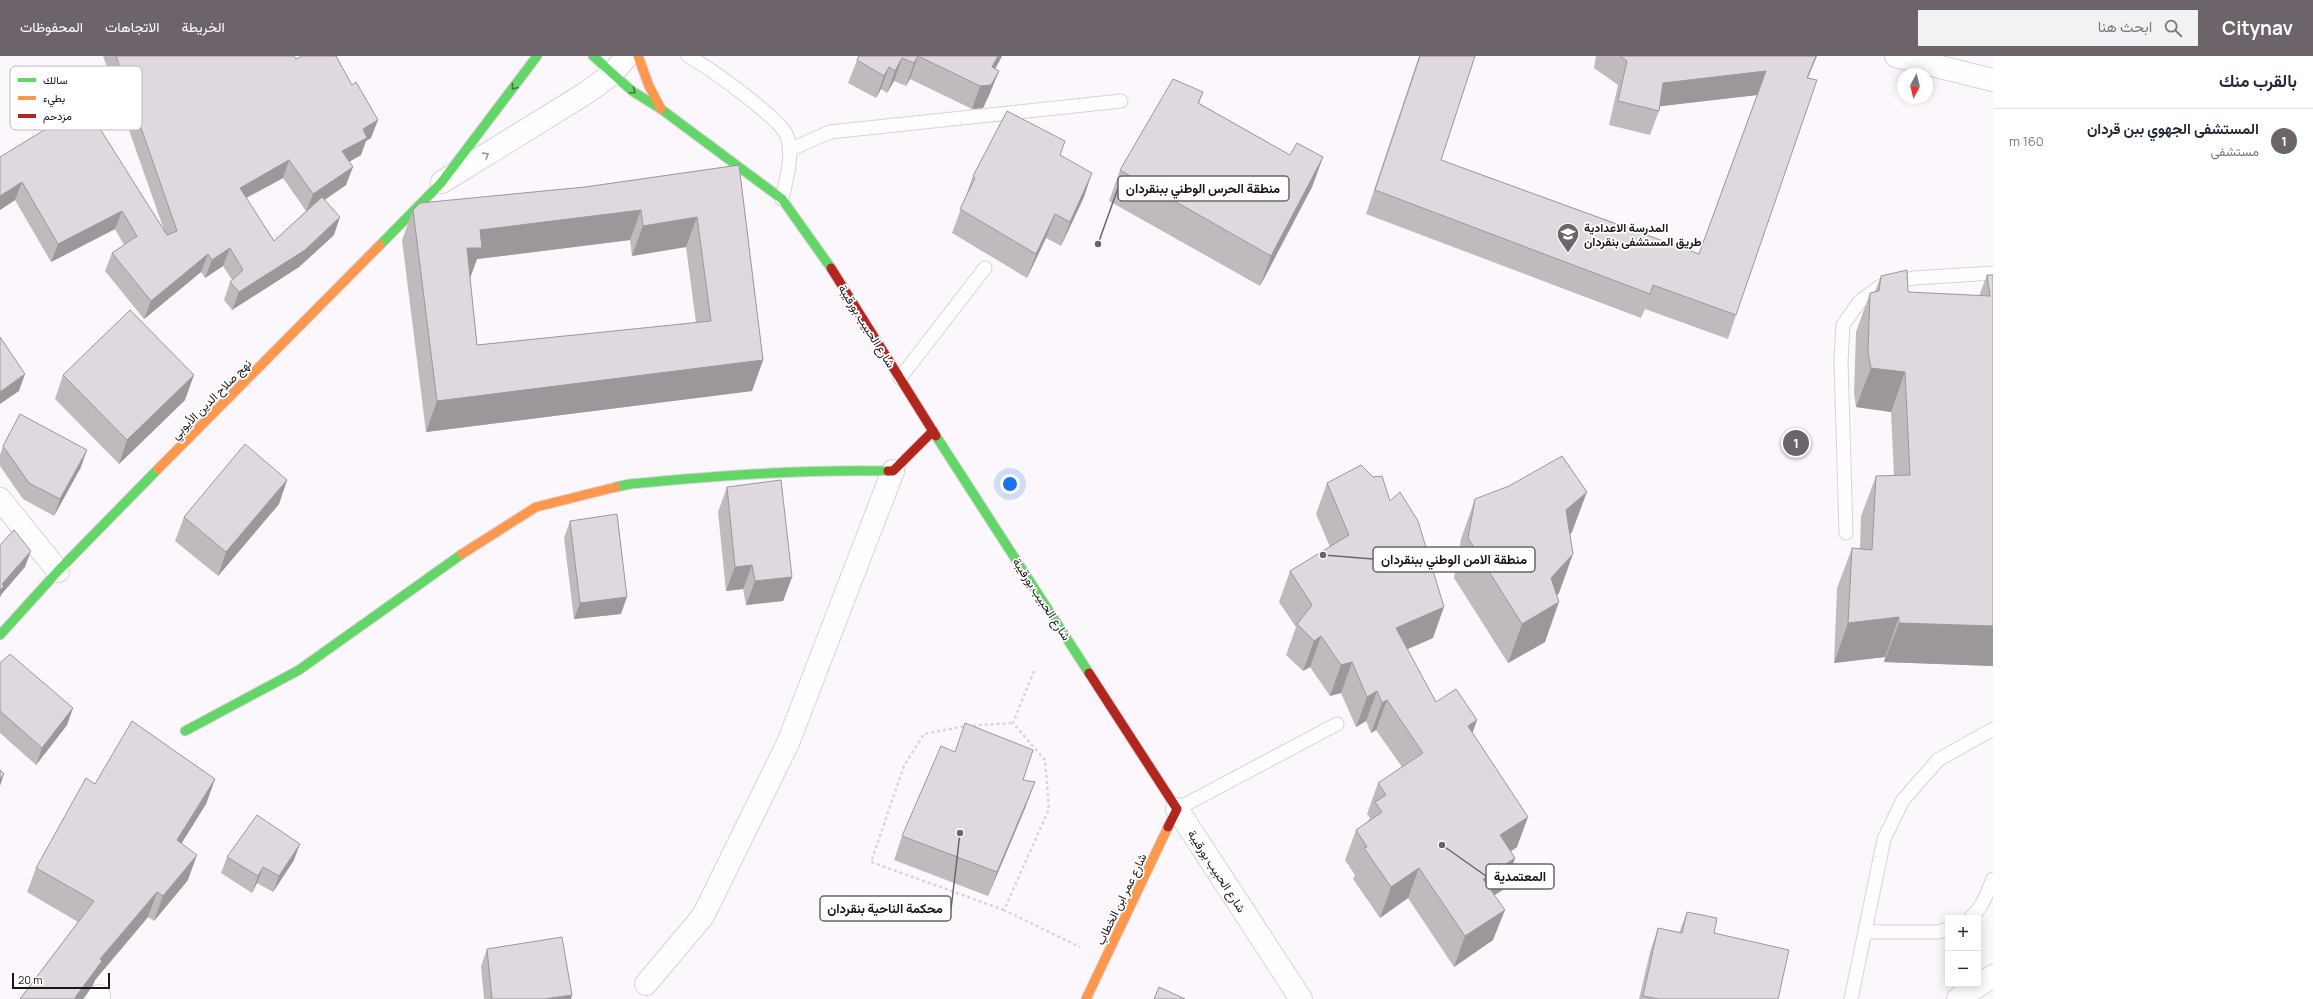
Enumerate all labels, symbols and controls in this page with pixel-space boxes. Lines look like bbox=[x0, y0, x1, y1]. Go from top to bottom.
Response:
search box bbox=[1918, 10, 2198, 46]
text: Citynav bbox=[2222, 15, 2293, 41]
text: ابحث هنا bbox=[2098, 16, 2152, 37]
text: المحفوظات bbox=[20, 17, 83, 36]
text: الاتجاهات bbox=[105, 17, 159, 36]
text: الخريطة bbox=[181, 17, 225, 36]
icon: search bbox=[2162, 17, 2184, 39]
legend bbox=[10, 66, 142, 130]
north arrow bbox=[1897, 68, 1933, 104]
text: بالقرب منك bbox=[2219, 69, 2297, 92]
text: سالك bbox=[43, 72, 68, 87]
one-way arrow bbox=[511, 83, 519, 90]
one-way arrow bbox=[628, 86, 635, 93]
text: بطيء bbox=[43, 90, 65, 108]
text: مزدحم bbox=[43, 108, 72, 124]
text: المستشفى الجهوي ببن قردان bbox=[2087, 118, 2259, 139]
text: 160 m bbox=[2009, 132, 2044, 150]
text: 1 bbox=[2281, 132, 2287, 150]
text: مستشفى bbox=[2211, 142, 2259, 160]
one-way arrow bbox=[482, 152, 489, 160]
callout: منطقة الحرس الوطني ببنقردان bbox=[1118, 176, 1289, 201]
text: منطقة الحرس الوطني ببنقردان bbox=[1126, 179, 1280, 199]
place label: المدرسة الاعدادية طريق المستشفى بنقردان bbox=[1584, 219, 1702, 250]
school or university icon: المدرسة الاعدادية طريق المستشفى بنقردان bbox=[1555, 221, 1581, 254]
street label: شارع الحبيب بورقيبة bbox=[834, 281, 899, 371]
street label: نهج صلاح الدين الأيوبي bbox=[167, 355, 256, 444]
pin: 1 bbox=[1783, 428, 1809, 458]
your location bbox=[1000, 474, 1020, 494]
callout: منطقة الامن الوطني ببنقردان bbox=[1373, 547, 1535, 572]
text: منطقة الامن الوطني ببنقردان bbox=[1381, 550, 1527, 570]
street label: شارع الحبيب بورقيبة bbox=[1008, 554, 1075, 644]
street label: شارع الحبيب بورقيبة bbox=[1183, 826, 1250, 916]
street label: شارع عمر ابن الخطاب bbox=[1091, 850, 1152, 948]
callout: المعتمدية bbox=[1486, 864, 1554, 889]
text: المعتمدية bbox=[1494, 867, 1546, 885]
callout: محكمة الناحية بنقردان bbox=[820, 896, 951, 921]
text: محكمة الناحية بنقردان bbox=[827, 899, 943, 917]
map controls bbox=[1945, 915, 1981, 987]
button: + bbox=[1945, 915, 1981, 951]
button: − bbox=[1945, 951, 1981, 987]
scale bar bbox=[12, 971, 110, 990]
text: 20 m bbox=[18, 972, 43, 987]

